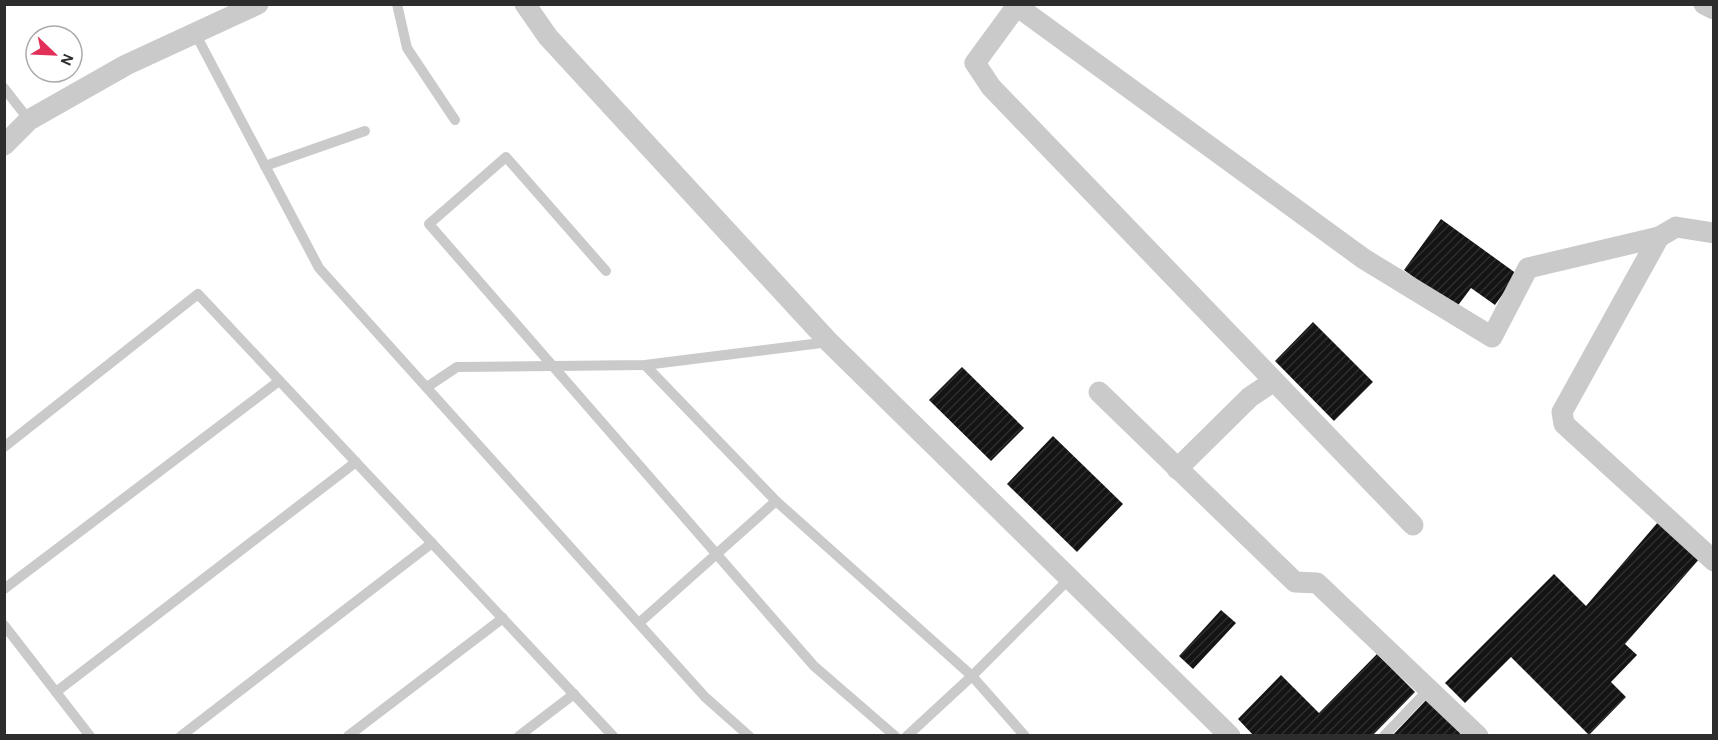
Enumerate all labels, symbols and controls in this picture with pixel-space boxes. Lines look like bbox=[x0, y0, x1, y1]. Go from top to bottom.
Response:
north arrow bbox=[24, 24, 84, 84]
text: N bbox=[57, 51, 76, 68]

